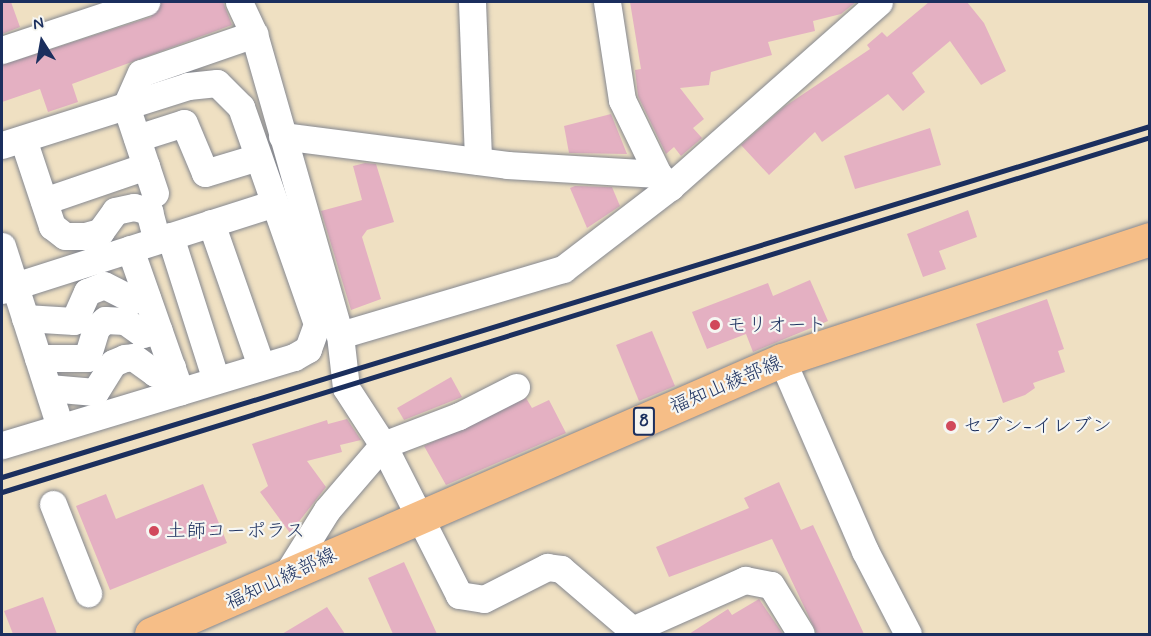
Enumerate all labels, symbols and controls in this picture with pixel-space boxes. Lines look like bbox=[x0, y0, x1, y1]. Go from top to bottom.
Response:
north arrow bbox=[12, 12, 72, 72]
text: N bbox=[31, 13, 46, 35]
place label: モリオート bbox=[727, 313, 827, 337]
marker: モリオート bbox=[708, 318, 722, 332]
street label: 福知山綾部線 bbox=[666, 351, 786, 419]
road number: 8 bbox=[632, 406, 656, 436]
place label: セブン-イレブン bbox=[963, 414, 1112, 438]
marker: セブン-イレブン bbox=[944, 419, 958, 433]
place label: 土師コーポラス bbox=[166, 519, 306, 543]
marker: 土師コーポラス bbox=[147, 524, 161, 538]
street label: 福知山綾部線 bbox=[222, 543, 340, 615]

